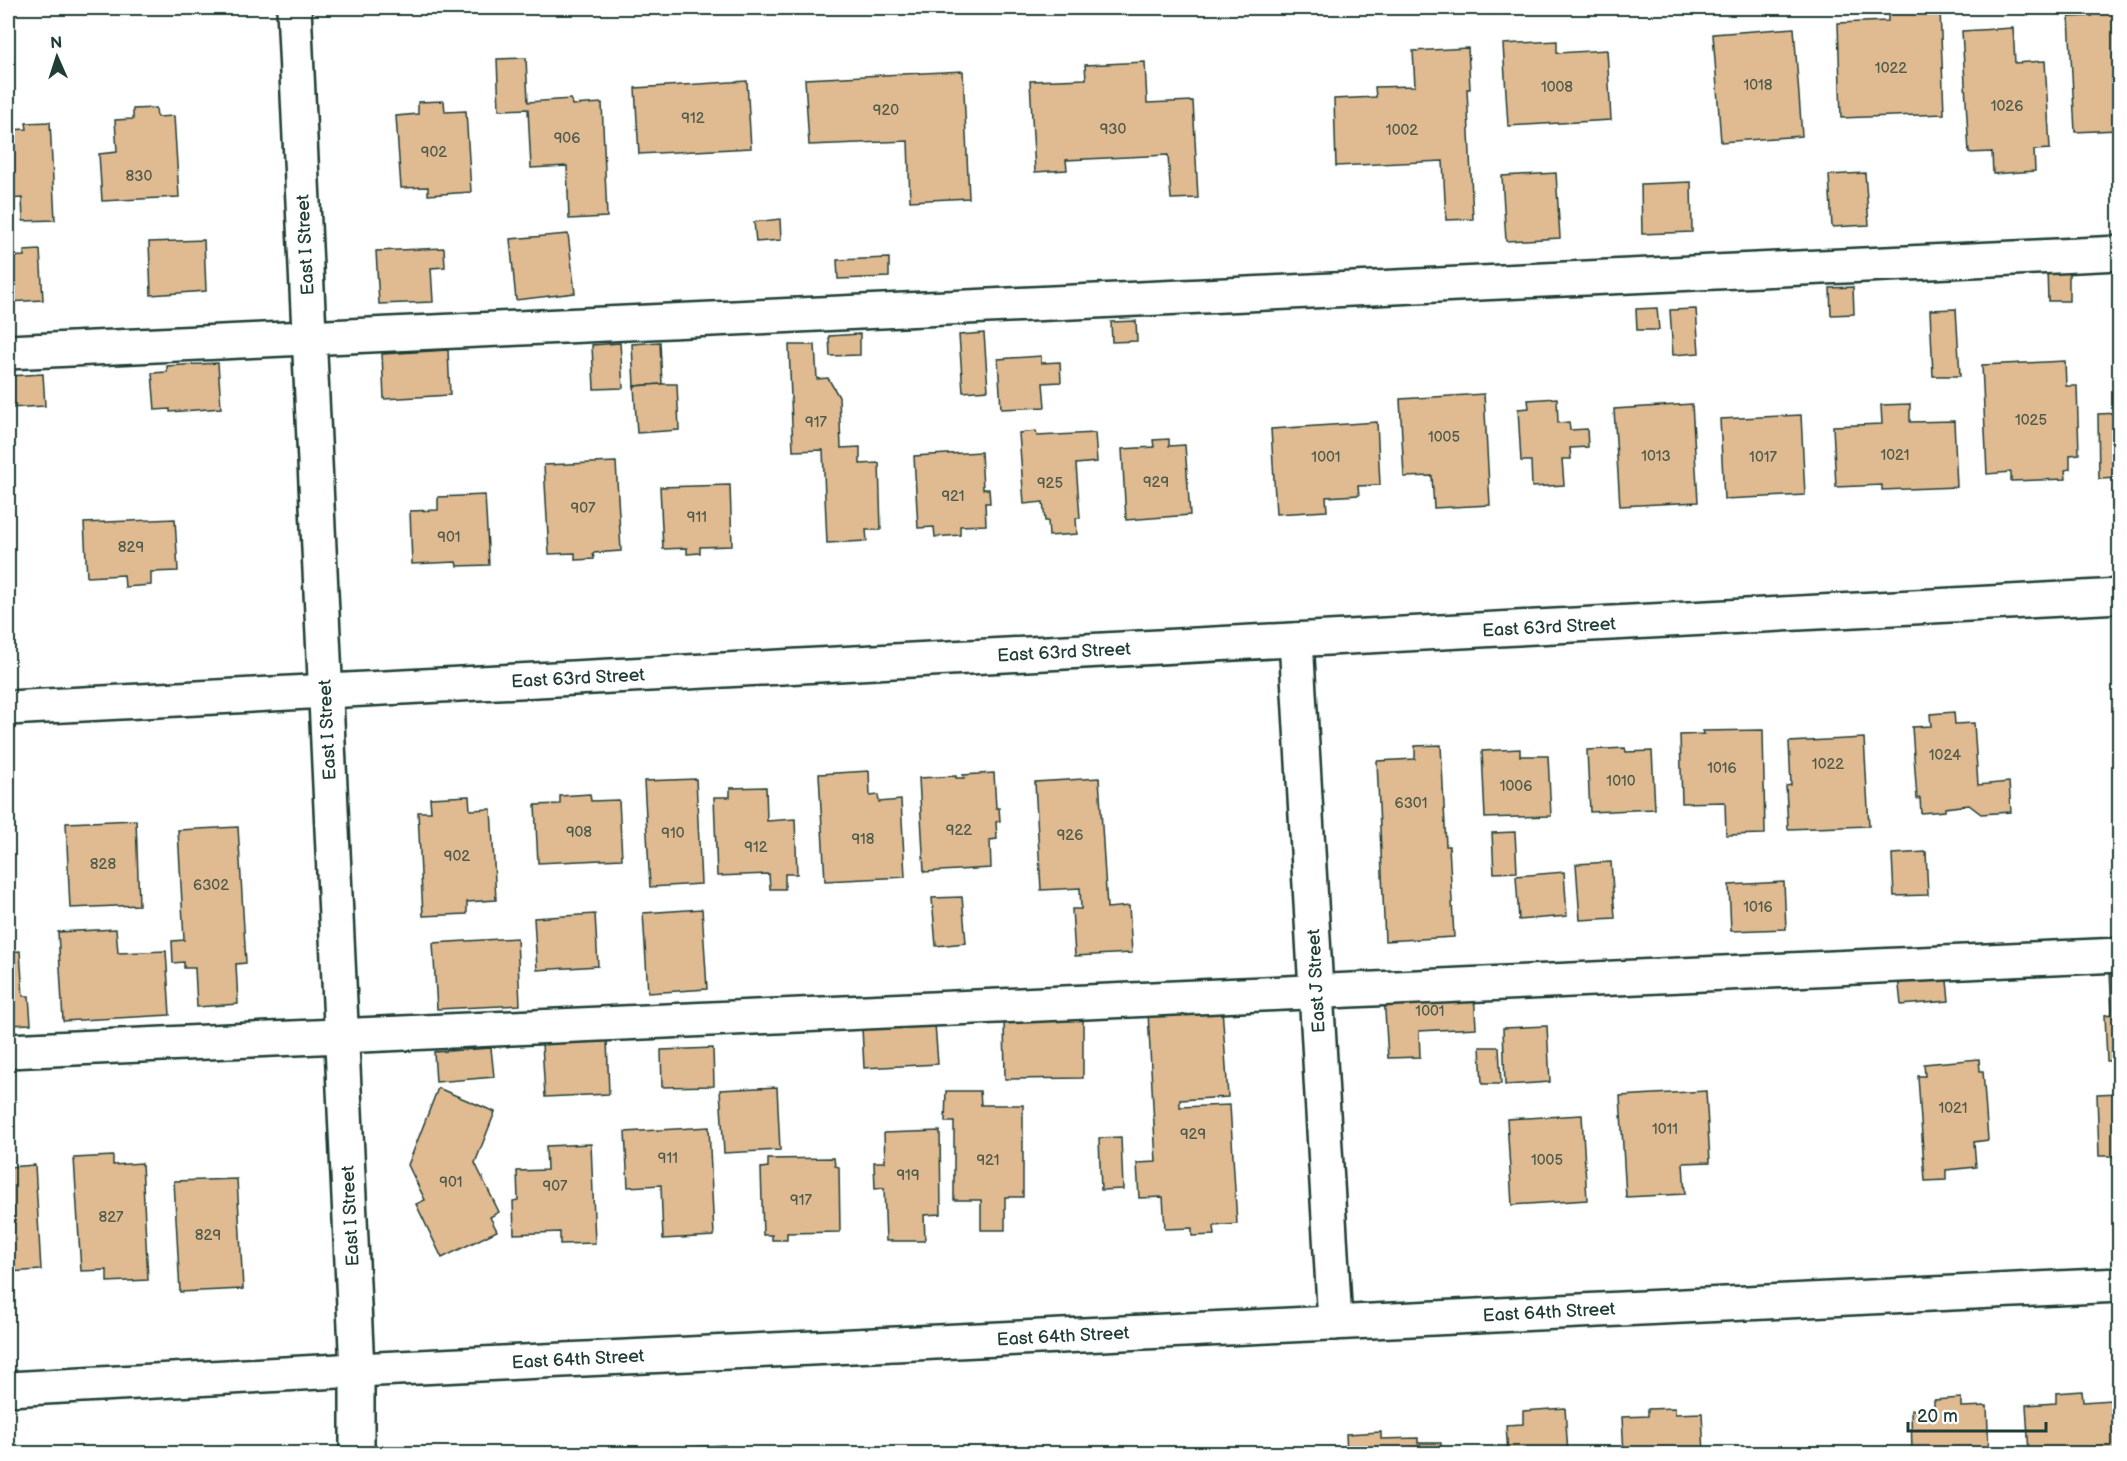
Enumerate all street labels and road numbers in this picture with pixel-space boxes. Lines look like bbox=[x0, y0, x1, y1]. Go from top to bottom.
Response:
street label: East I Street bbox=[292, 194, 319, 296]
street label: East 63rd Street bbox=[1482, 613, 1617, 641]
street label: East 63rd Street bbox=[997, 638, 1132, 666]
street label: East 63rd Street bbox=[511, 664, 646, 692]
street label: East I Street bbox=[314, 679, 341, 781]
street label: East J Street bbox=[1303, 928, 1330, 1033]
street label: East I Street bbox=[337, 1165, 364, 1267]
street label: East 64th Street bbox=[1482, 1299, 1616, 1326]
street label: East 64th Street bbox=[996, 1323, 1130, 1350]
street label: East 64th Street bbox=[511, 1346, 645, 1373]

